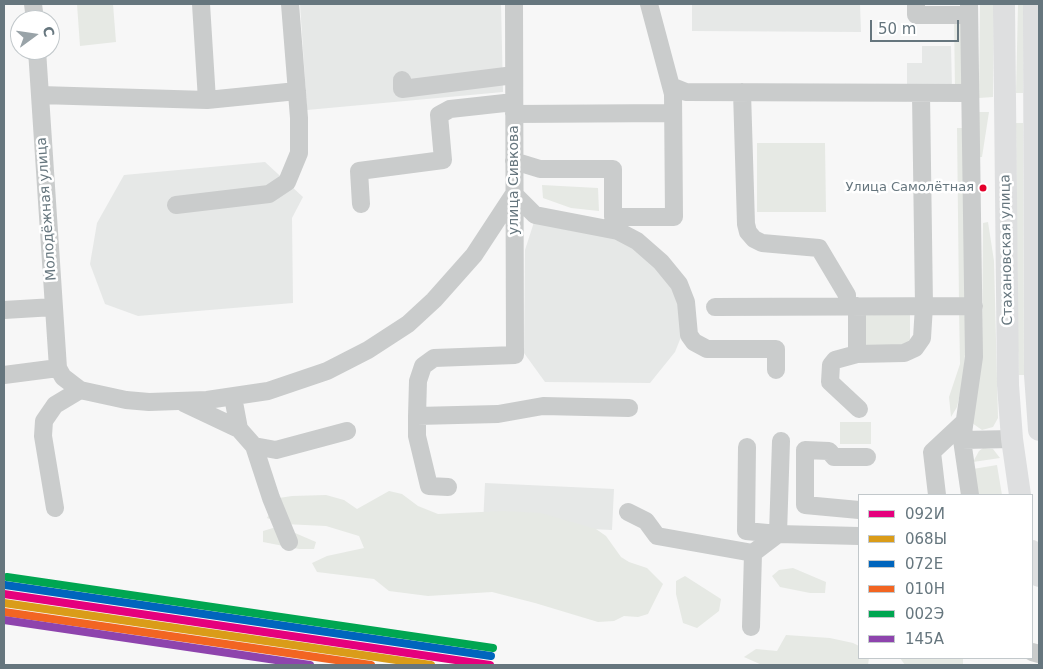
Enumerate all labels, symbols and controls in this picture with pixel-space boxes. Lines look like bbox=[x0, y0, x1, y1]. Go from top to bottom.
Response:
north arrow bbox=[10, 10, 60, 60]
scale bar bbox=[873, 10, 962, 42]
text: 50 m bbox=[878, 20, 916, 38]
text: С bbox=[40, 25, 58, 39]
street label: улица Сивкова bbox=[506, 125, 522, 235]
street label: Молодёжная улица bbox=[34, 137, 60, 281]
street label: Стахановская улица bbox=[997, 174, 1017, 326]
place label: Улица Самолётная bbox=[845, 180, 974, 196]
marker: Улица Самолётная bbox=[978, 183, 988, 193]
legend bbox=[858, 494, 1033, 659]
text: 092И bbox=[905, 505, 945, 523]
text: 068Ы bbox=[905, 530, 947, 548]
text: 072Е bbox=[905, 555, 943, 573]
text: 010Н bbox=[905, 580, 945, 598]
text: 002Э bbox=[905, 605, 944, 623]
text: 145А bbox=[905, 630, 944, 648]

